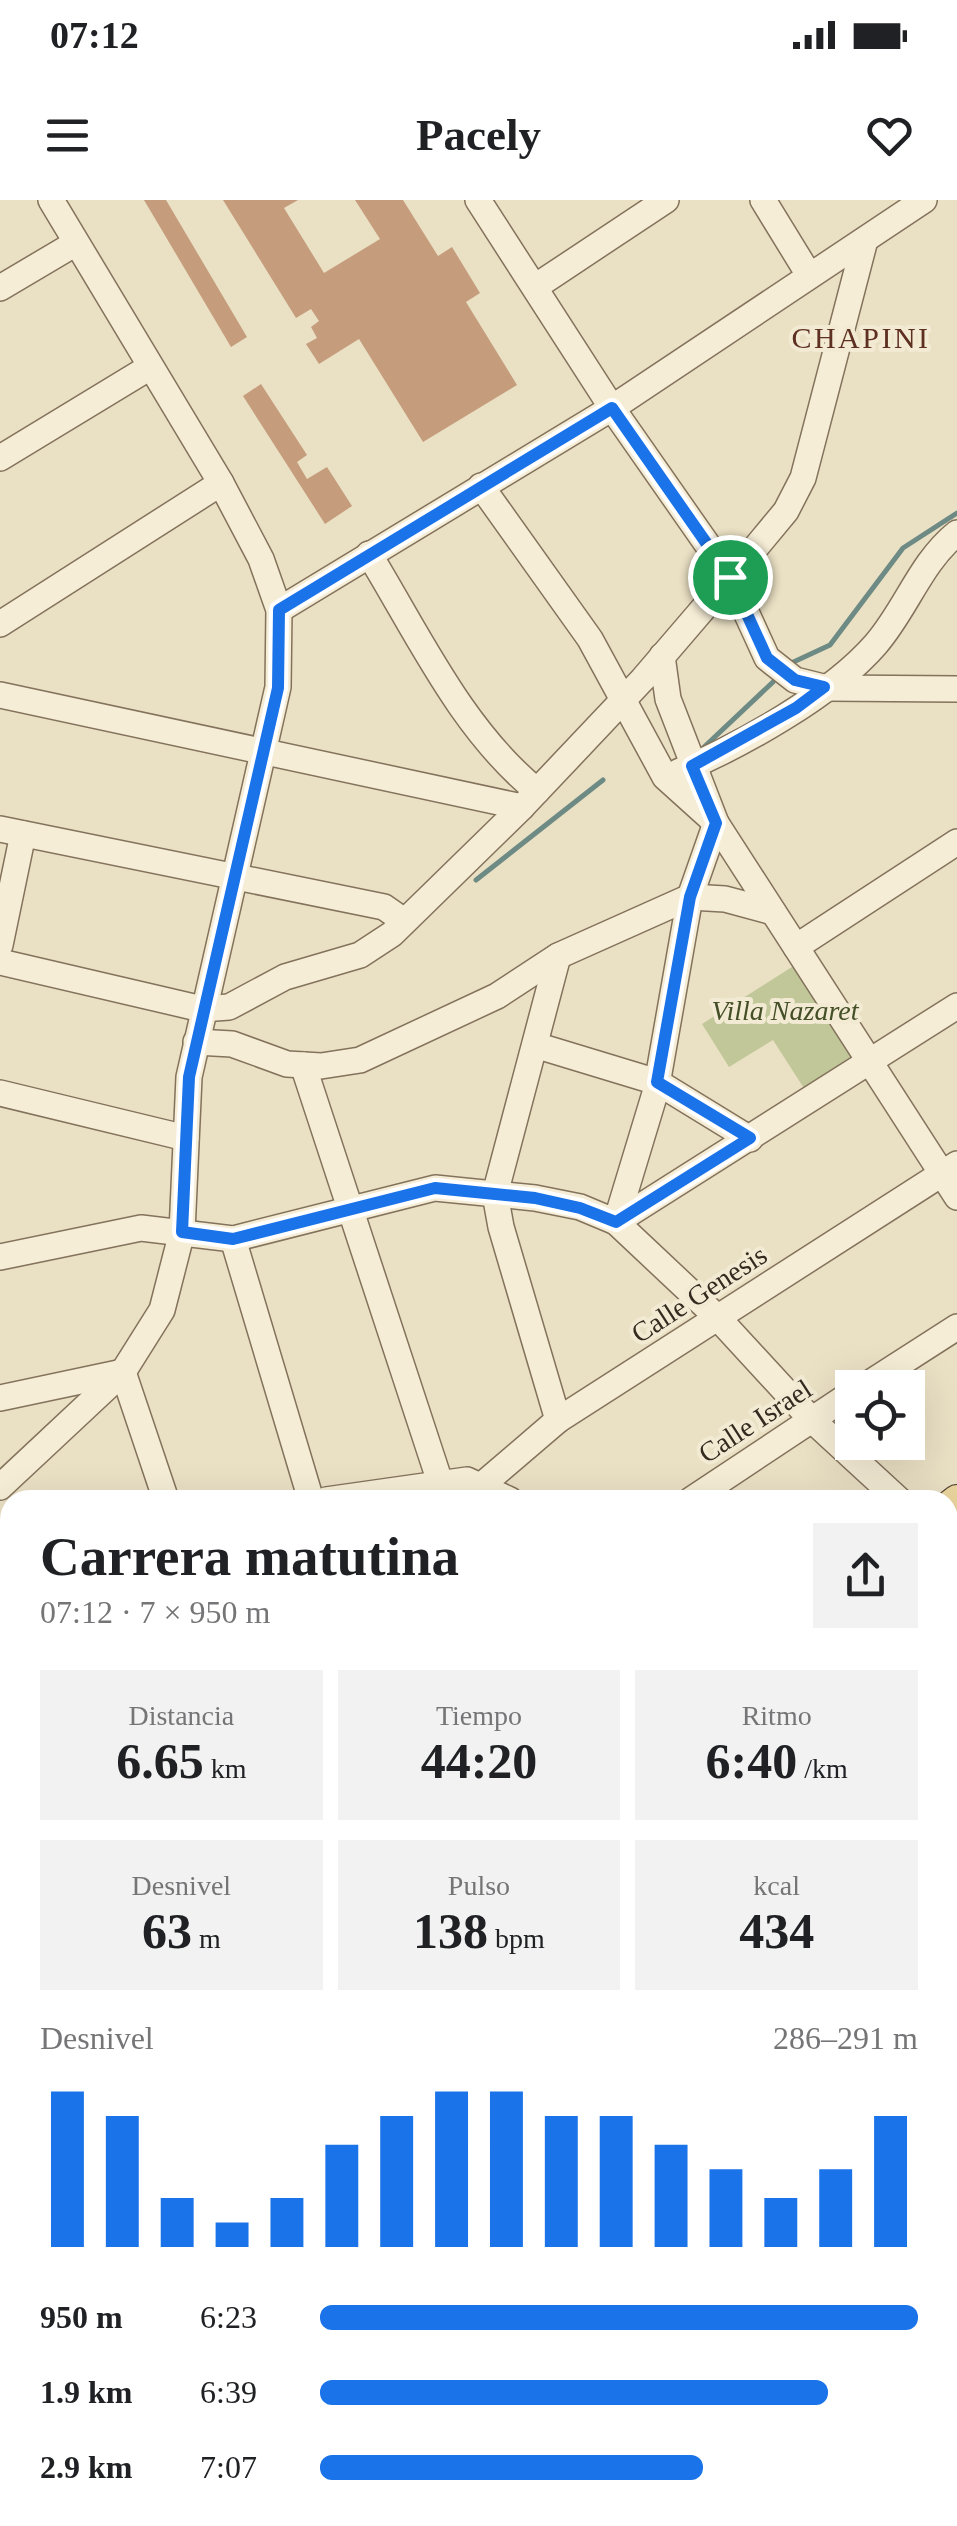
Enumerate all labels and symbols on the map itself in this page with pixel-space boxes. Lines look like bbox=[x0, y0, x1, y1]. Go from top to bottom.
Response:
district label: CHAPINI bbox=[791, 321, 931, 354]
pin bbox=[688, 535, 773, 620]
park label: Villa Nazaret bbox=[712, 995, 860, 1026]
street label: Calle Genesis bbox=[626, 1239, 772, 1349]
street label: Calle Israel bbox=[693, 1373, 817, 1469]

